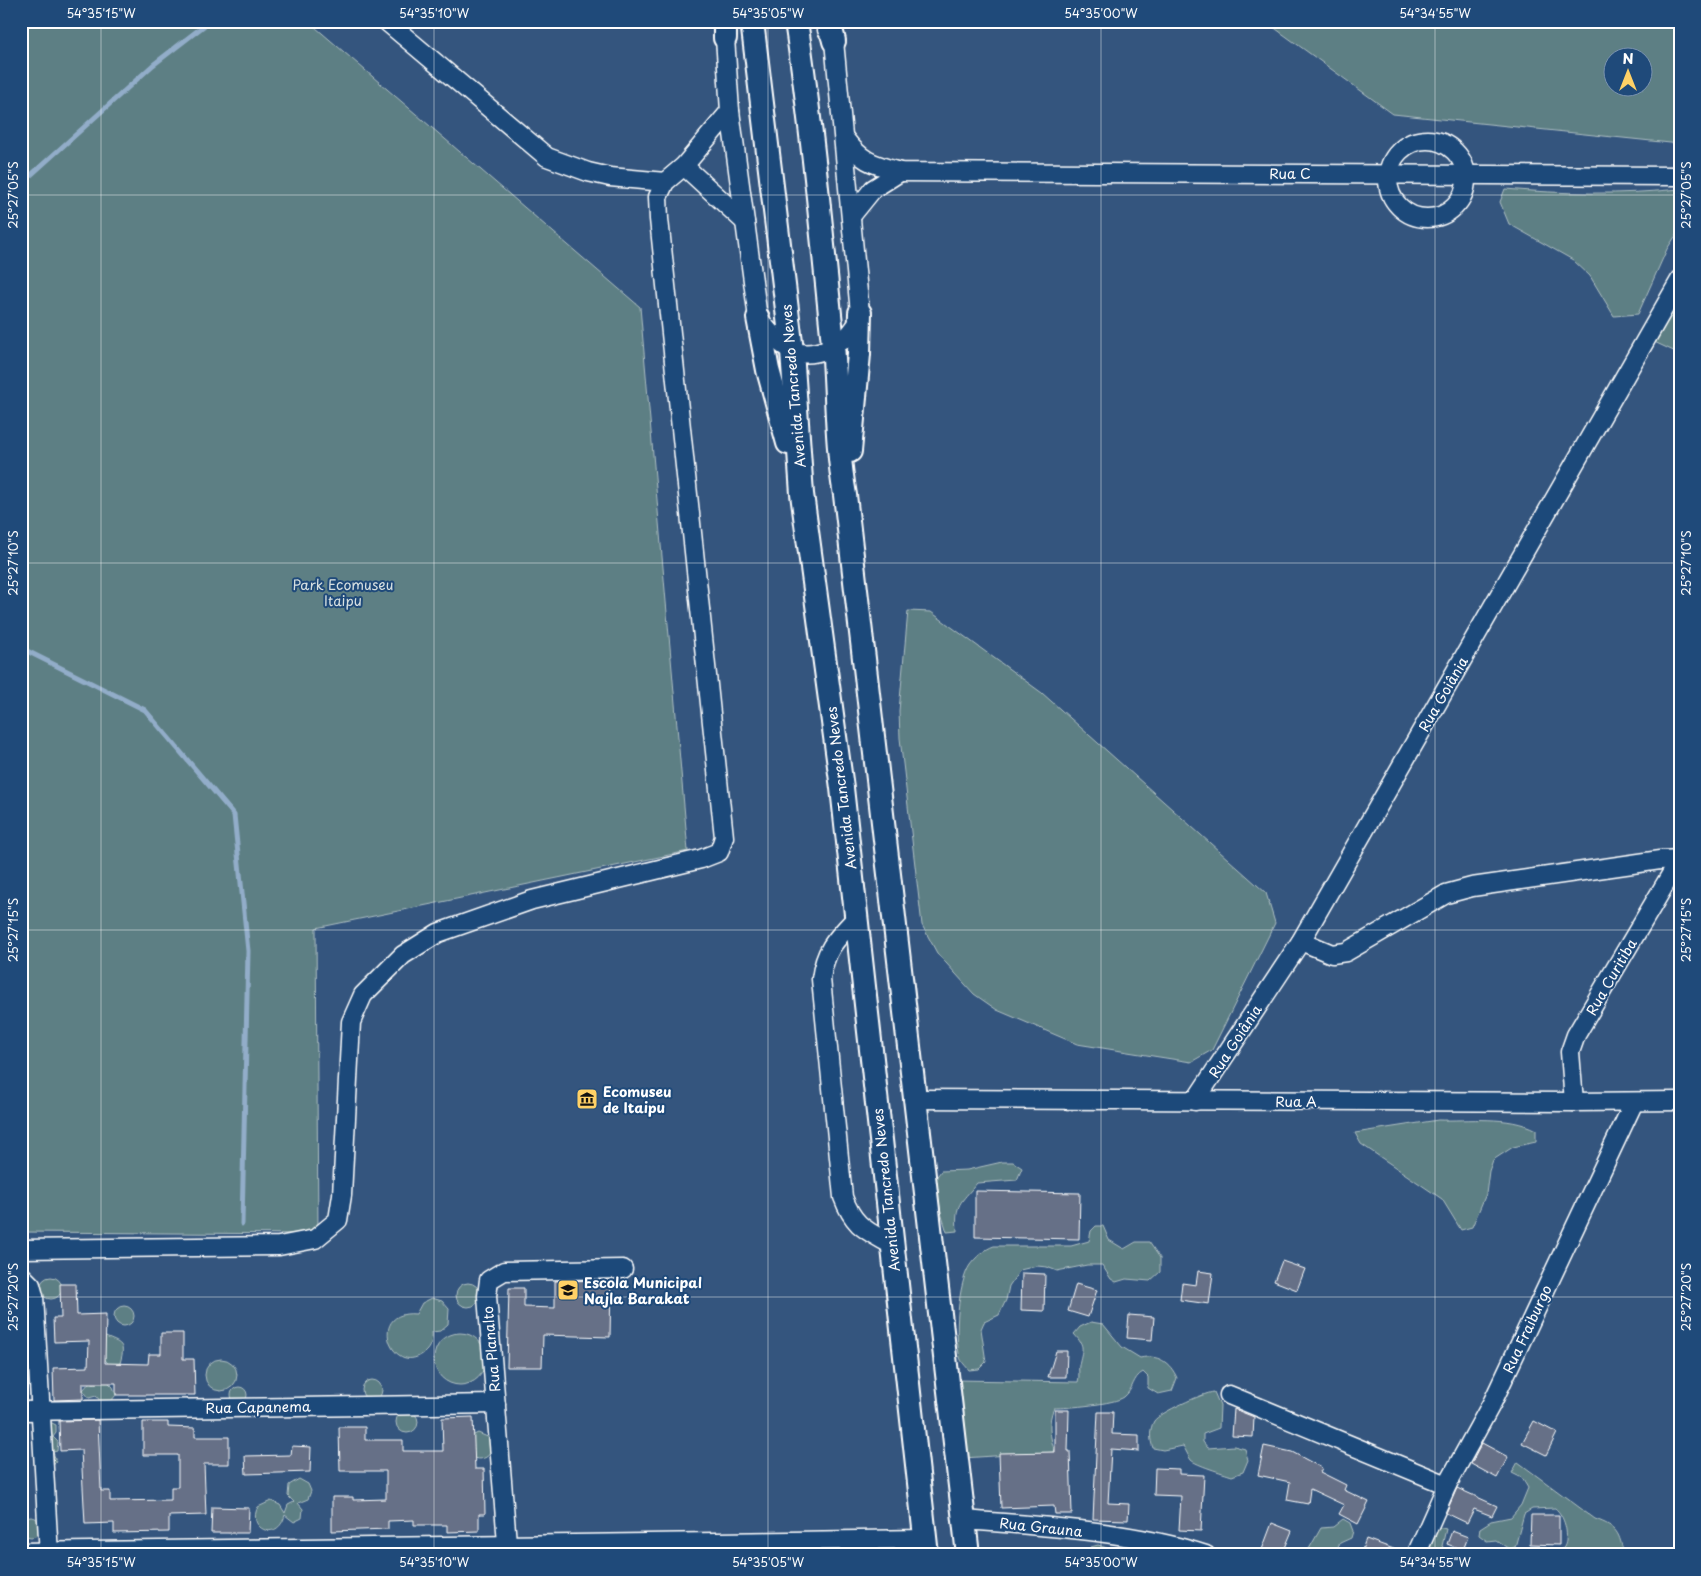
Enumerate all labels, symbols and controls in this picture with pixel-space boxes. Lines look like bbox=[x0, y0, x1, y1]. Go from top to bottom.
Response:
text: 54°35'15"W bbox=[66, 4, 136, 22]
text: 54°35'10"W bbox=[399, 4, 470, 22]
text: 54°35'05"W bbox=[732, 4, 805, 22]
text: 54°35'00"W bbox=[1064, 4, 1138, 22]
text: 54°34'55"W bbox=[1399, 4, 1472, 22]
north arrow bbox=[1604, 48, 1654, 98]
text: N bbox=[1622, 48, 1634, 69]
text: 25°27'05"S bbox=[4, 161, 22, 229]
text: 25°27'05"S bbox=[1677, 161, 1695, 229]
street label: Rua C bbox=[1269, 163, 1311, 184]
street label: Avenida Tancredo Neves bbox=[775, 303, 811, 469]
text: 25°27'10"S bbox=[4, 530, 22, 596]
text: 25°27'10"S bbox=[1677, 530, 1695, 596]
park label: Park Ecomuseu Itaipu bbox=[293, 574, 393, 611]
street label: Rua Goiânia bbox=[1413, 652, 1473, 735]
street label: Avenida Tancredo Neves bbox=[821, 705, 861, 871]
text: 25°27'15"S bbox=[4, 898, 22, 962]
text: 25°27'15"S bbox=[1677, 898, 1695, 962]
street label: Rua Curitiba bbox=[1581, 934, 1642, 1019]
street label: Rua Goiânia bbox=[1203, 1000, 1267, 1082]
place label: Ecomuseu de Itaipu bbox=[603, 1081, 672, 1118]
museum icon: Ecomuseu de Itaipu bbox=[575, 1087, 599, 1111]
street label: Rua A bbox=[1275, 1091, 1317, 1112]
street label: Avenida Tancredo Neves bbox=[867, 1107, 905, 1273]
text: 25°27'20"S bbox=[4, 1263, 22, 1331]
text: 25°27'20"S bbox=[1677, 1263, 1695, 1331]
place label: Escola Municipal Najla Barakat bbox=[584, 1272, 702, 1309]
school or university icon: Escola Municipal Najla Barakat bbox=[556, 1278, 580, 1302]
street label: Rua Fraiburgo bbox=[1497, 1281, 1557, 1377]
street label: Rua Planalto bbox=[477, 1305, 505, 1393]
street label: Rua Capanema bbox=[205, 1396, 311, 1418]
street label: Rua Grauna bbox=[998, 1512, 1084, 1542]
text: 54°35'15"W bbox=[66, 1553, 136, 1571]
text: 54°35'10"W bbox=[399, 1553, 470, 1571]
text: 54°35'05"W bbox=[732, 1553, 805, 1571]
text: 54°35'00"W bbox=[1064, 1553, 1138, 1571]
text: 54°34'55"W bbox=[1399, 1553, 1472, 1571]

